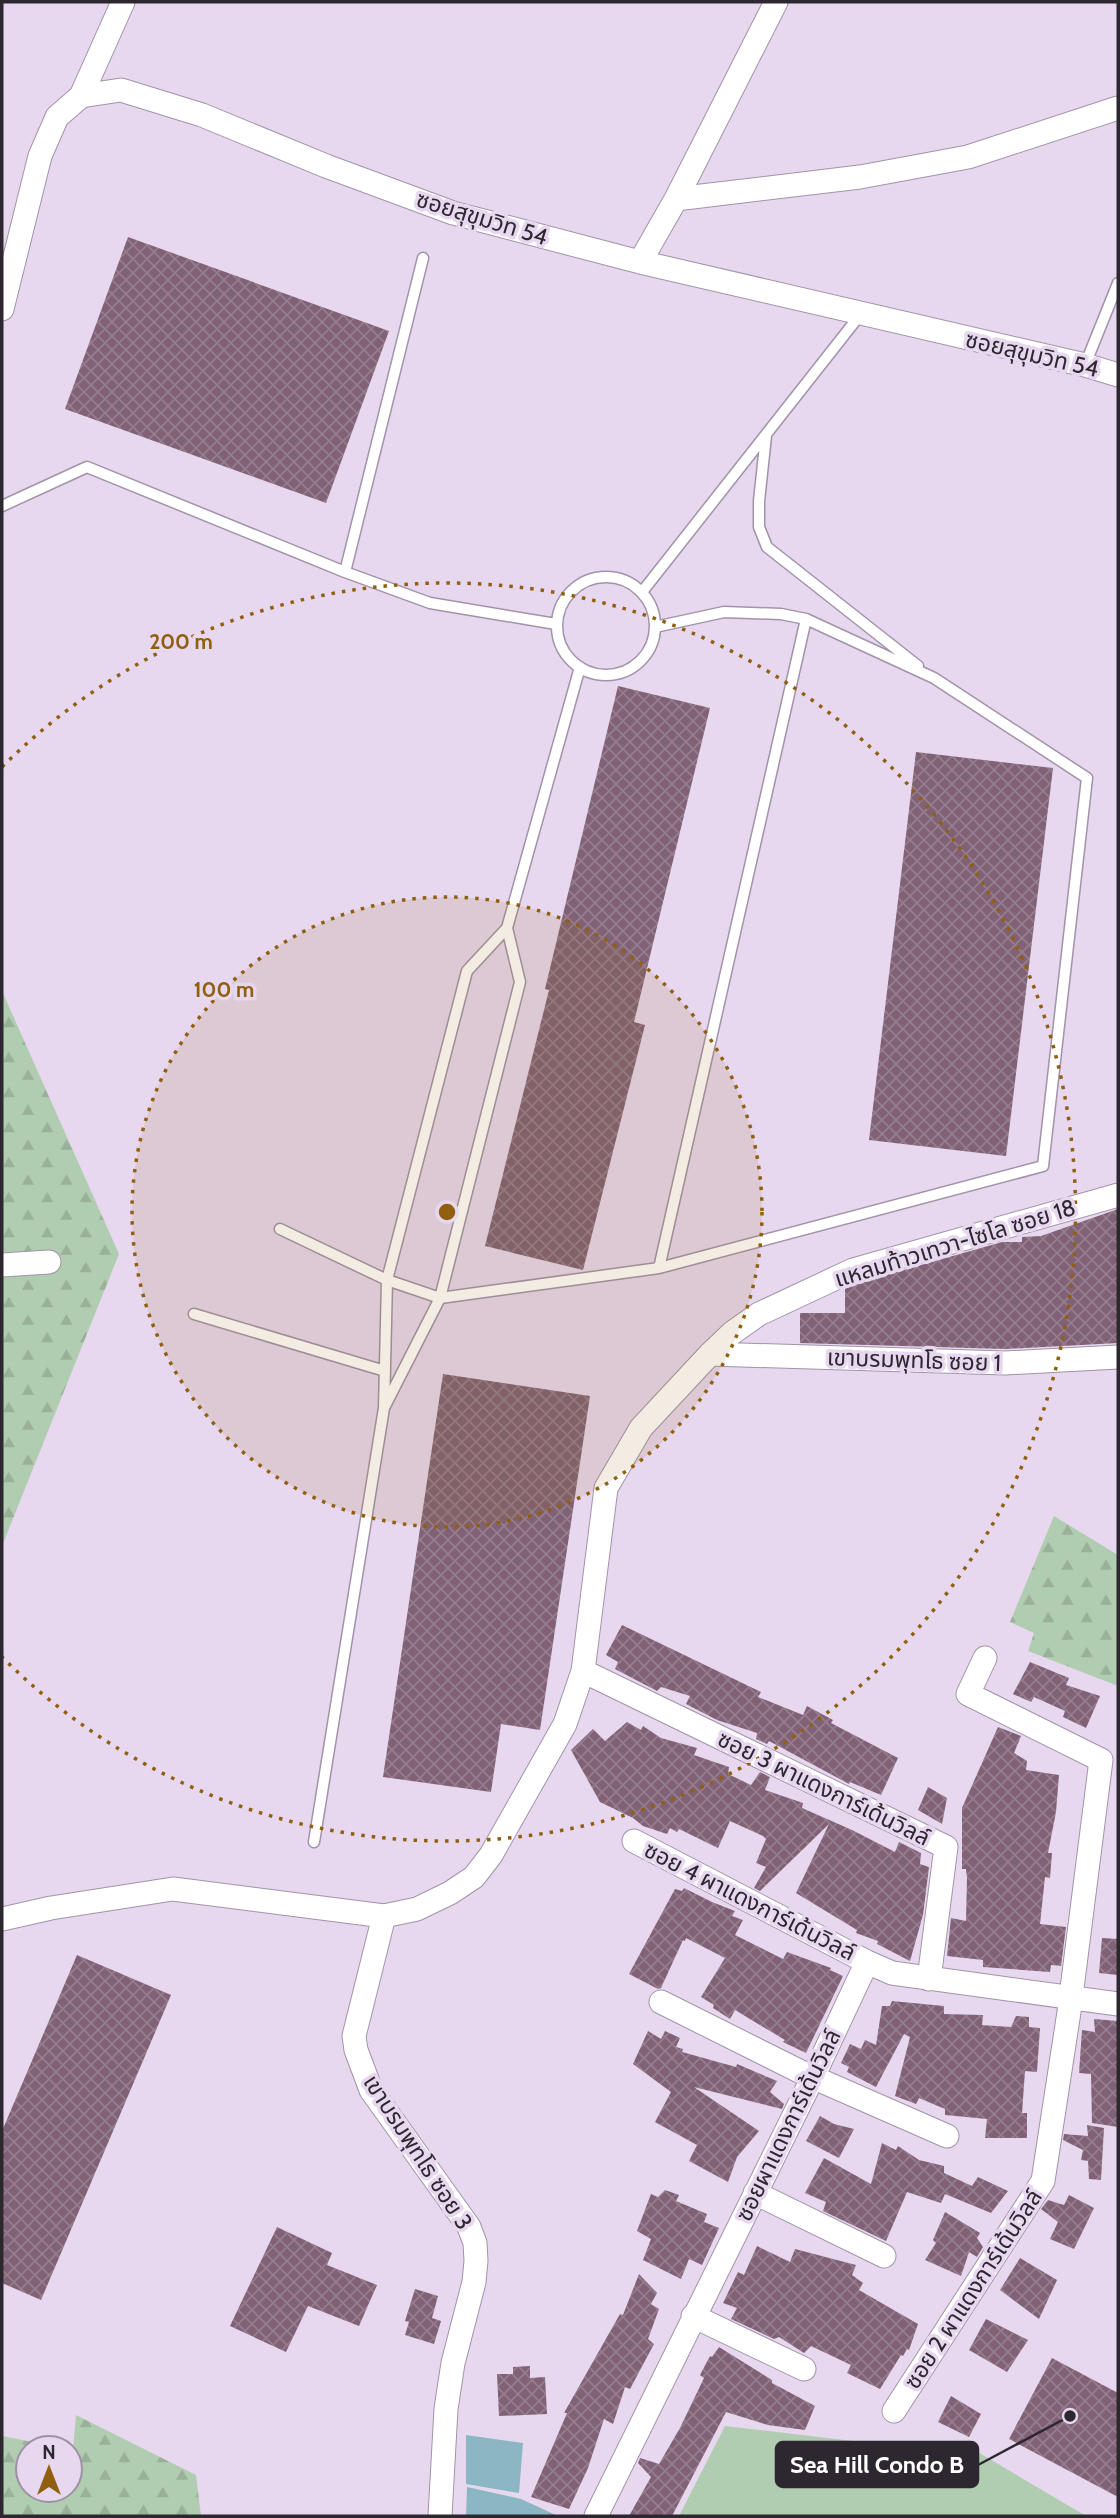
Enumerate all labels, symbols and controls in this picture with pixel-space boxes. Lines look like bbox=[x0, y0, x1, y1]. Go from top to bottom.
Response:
street label: ซอยสุขุมวิท 54 bbox=[413, 185, 551, 251]
street label: ซอยสุขุมวิท 54 bbox=[963, 325, 1101, 383]
text: 200 m bbox=[149, 629, 213, 654]
text: 100 m bbox=[194, 977, 254, 1002]
street label: แหลมท้าวเทวา-ไซโล ซอย 18 bbox=[831, 1193, 1079, 1293]
centre of rings bbox=[435, 1200, 459, 1224]
street label: เขาบรมพุทโธ ซอย 1 bbox=[826, 1343, 1002, 1377]
street label: ซอย 3 ผาแดงการ์เด้นวิลล์ bbox=[713, 1724, 935, 1852]
street label: ซอย 4 ผาแดงการ์เด้นวิลล์ bbox=[640, 1835, 860, 1967]
street label: ซอยผาแดงการ์เด้นวิลล์ bbox=[729, 2024, 847, 2226]
street label: เขาบรมพุทโธ ซอย 3 bbox=[357, 2069, 479, 2235]
street label: ซอย 2 ผาแดงการ์เด้นวิลล์ bbox=[898, 2184, 1048, 2394]
north arrow bbox=[14, 2434, 84, 2504]
text: N bbox=[42, 2441, 56, 2464]
callout: Sea Hill Condo B bbox=[776, 2442, 978, 2487]
text: Sea Hill Condo B bbox=[790, 2450, 964, 2479]

